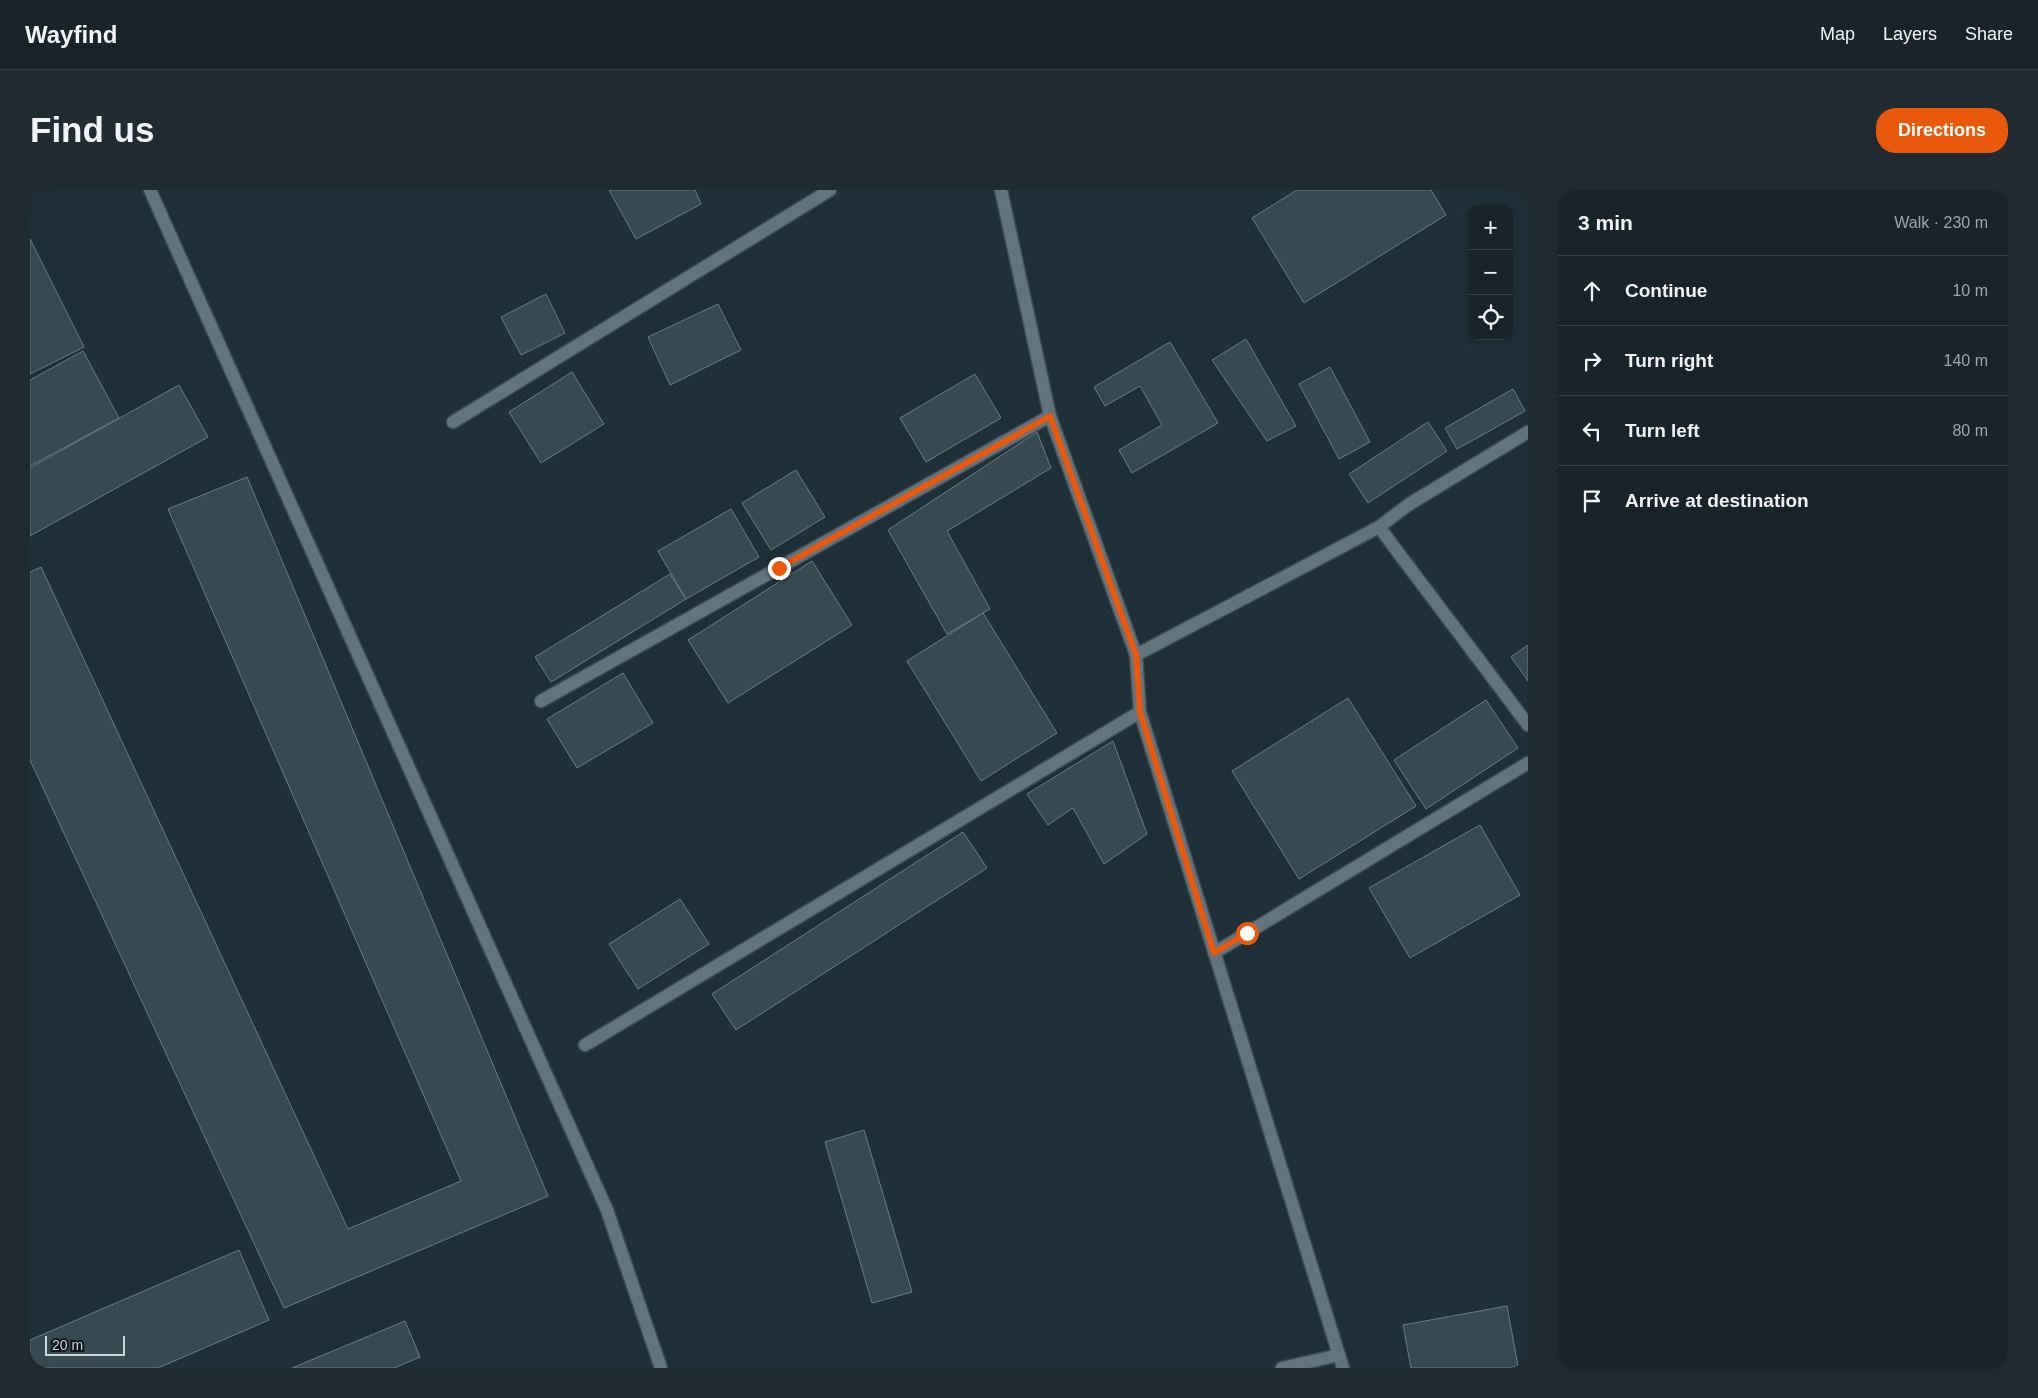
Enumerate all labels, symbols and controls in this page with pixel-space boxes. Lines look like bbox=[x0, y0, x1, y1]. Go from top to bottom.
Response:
text: Wayfind bbox=[25, 21, 117, 48]
text: Map bbox=[1820, 24, 1855, 44]
text: Layers bbox=[1883, 24, 1937, 44]
text: Share bbox=[1965, 24, 2013, 44]
button: Directions bbox=[1876, 108, 2008, 153]
text: Find us bbox=[30, 110, 154, 149]
map controls bbox=[1468, 205, 1513, 340]
button: + bbox=[1468, 205, 1513, 250]
text: 3 min bbox=[1578, 211, 1633, 234]
text: Walk · 230 m bbox=[1894, 214, 1988, 231]
button: − bbox=[1468, 250, 1513, 295]
icon: ahead bbox=[1578, 277, 1606, 305]
text: Continue bbox=[1625, 280, 1707, 301]
text: 10 m bbox=[1952, 282, 1988, 299]
button: locate bbox=[1468, 295, 1513, 340]
icon: right bbox=[1578, 347, 1606, 375]
text: Turn right bbox=[1625, 350, 1713, 371]
text: 140 m bbox=[1944, 352, 1988, 369]
icon: left bbox=[1578, 417, 1606, 445]
text: Turn left bbox=[1625, 420, 1700, 441]
text: 80 m bbox=[1952, 422, 1988, 439]
icon: arrive bbox=[1578, 487, 1606, 515]
text: Arrive at destination bbox=[1625, 490, 1809, 511]
route end bbox=[768, 557, 791, 580]
route start bbox=[1236, 922, 1259, 945]
scale bar bbox=[45, 1333, 125, 1356]
text: 20 m bbox=[52, 1337, 83, 1353]

